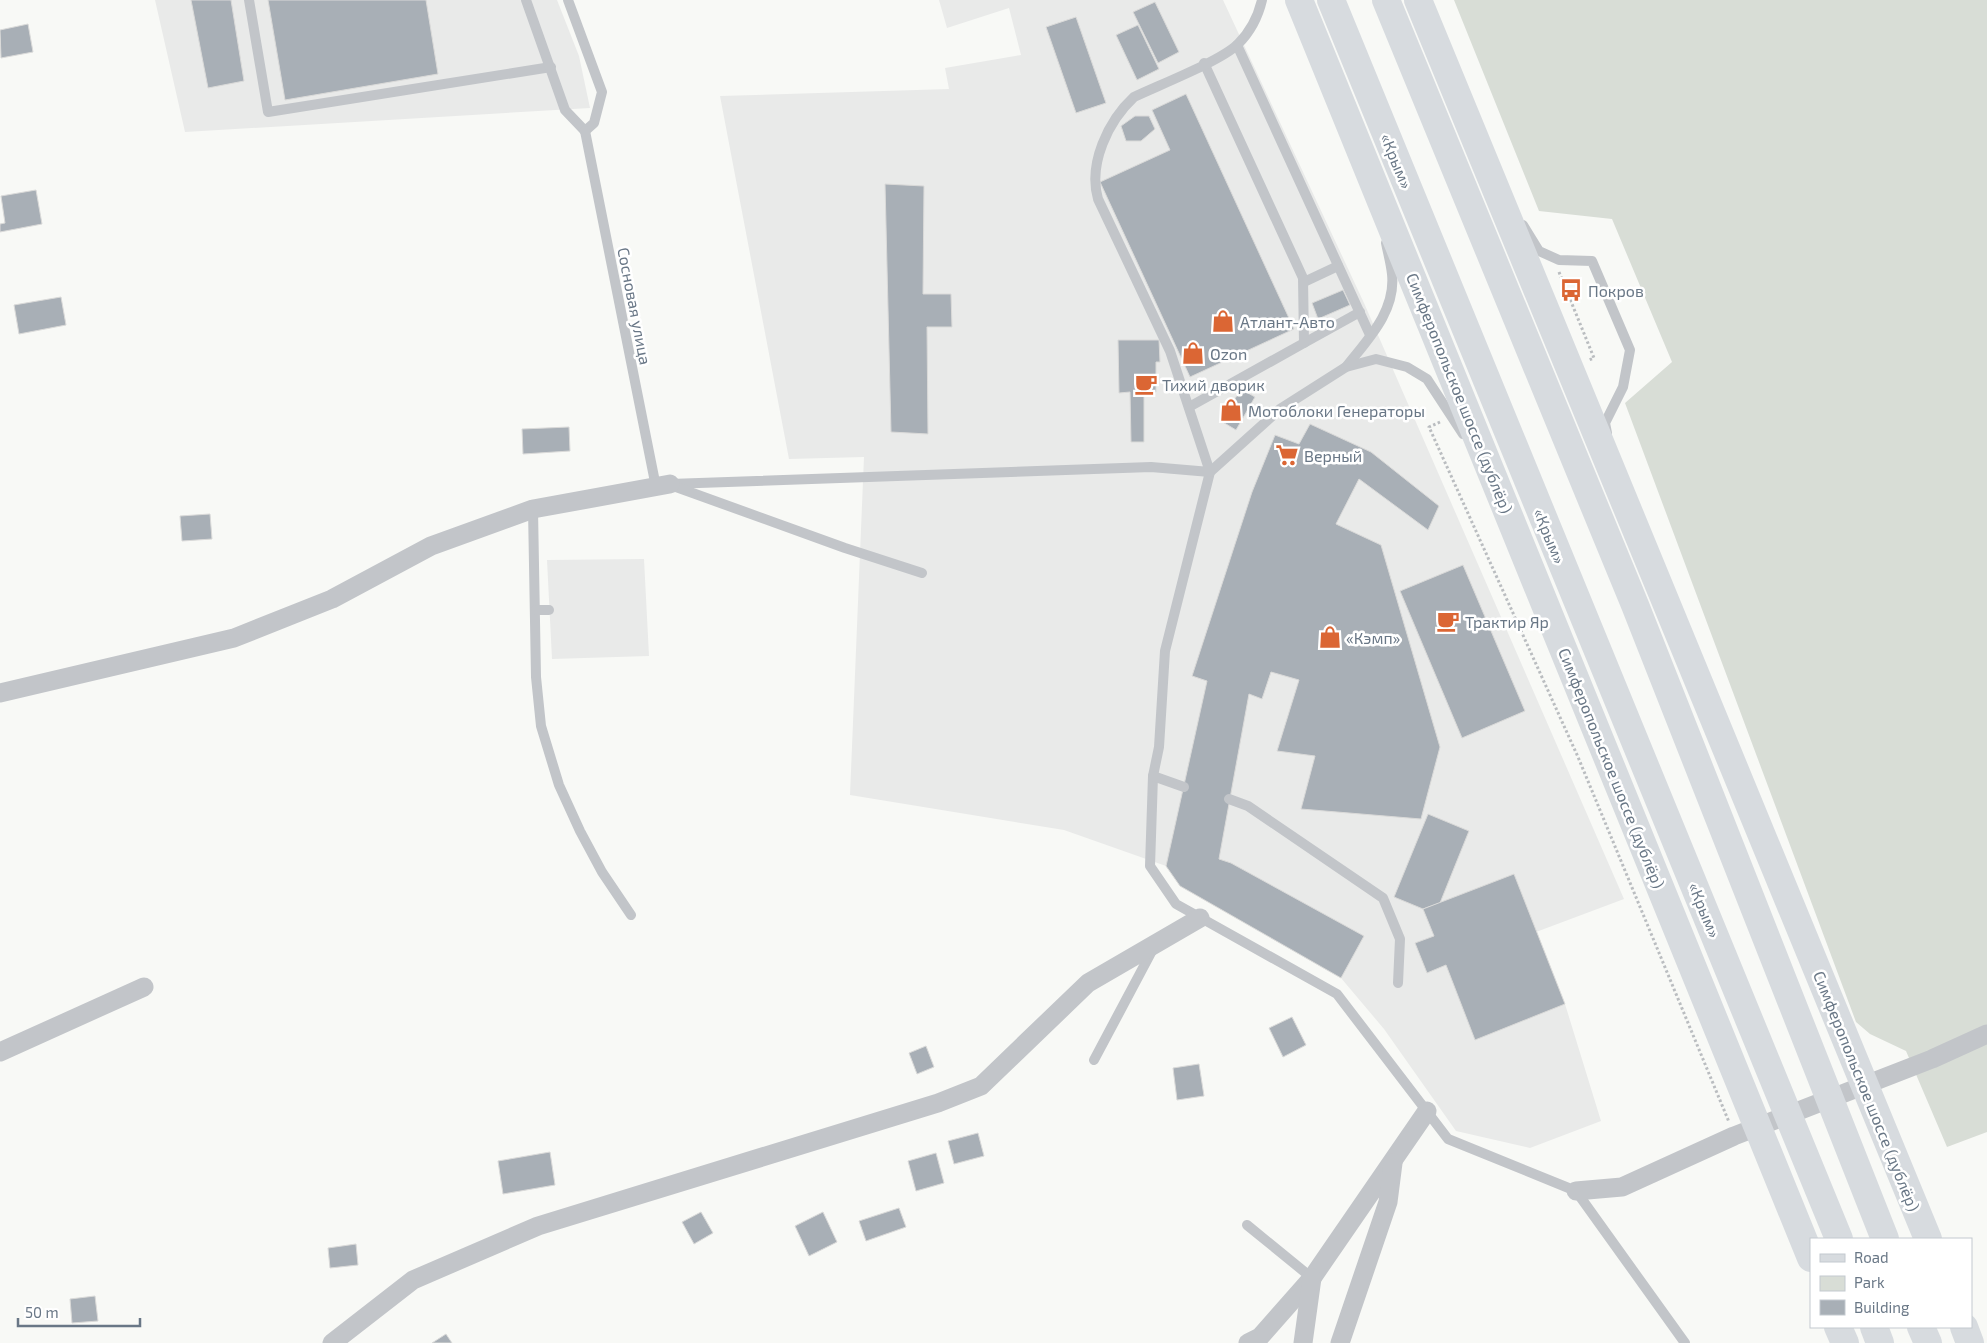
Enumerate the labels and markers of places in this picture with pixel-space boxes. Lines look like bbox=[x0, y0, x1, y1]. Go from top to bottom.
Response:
bus stop icon: Покров bbox=[1558, 277, 1584, 303]
place label: Покров bbox=[1588, 281, 1644, 300]
shop icon: Атлант-Авто bbox=[1210, 308, 1236, 334]
place label: Атлант-Авто bbox=[1240, 312, 1335, 331]
shop icon: Ozon bbox=[1180, 340, 1206, 366]
place label: Ozon bbox=[1210, 344, 1247, 363]
cafe icon: Тихий дворик bbox=[1133, 371, 1159, 397]
place label: Тихий дворик bbox=[1162, 375, 1265, 394]
shop icon: Мотоблоки Генераторы bbox=[1218, 397, 1244, 423]
place label: Мотоблоки Генераторы bbox=[1248, 401, 1425, 420]
supermarket icon: Верный bbox=[1274, 442, 1300, 468]
place label: Верный bbox=[1304, 446, 1362, 465]
cafe icon: Трактир Яр bbox=[1435, 608, 1461, 634]
place label: Трактир Яр bbox=[1465, 612, 1549, 631]
shop icon: «Кэмп» bbox=[1317, 624, 1343, 650]
place label: «Кэмп» bbox=[1346, 628, 1401, 647]

